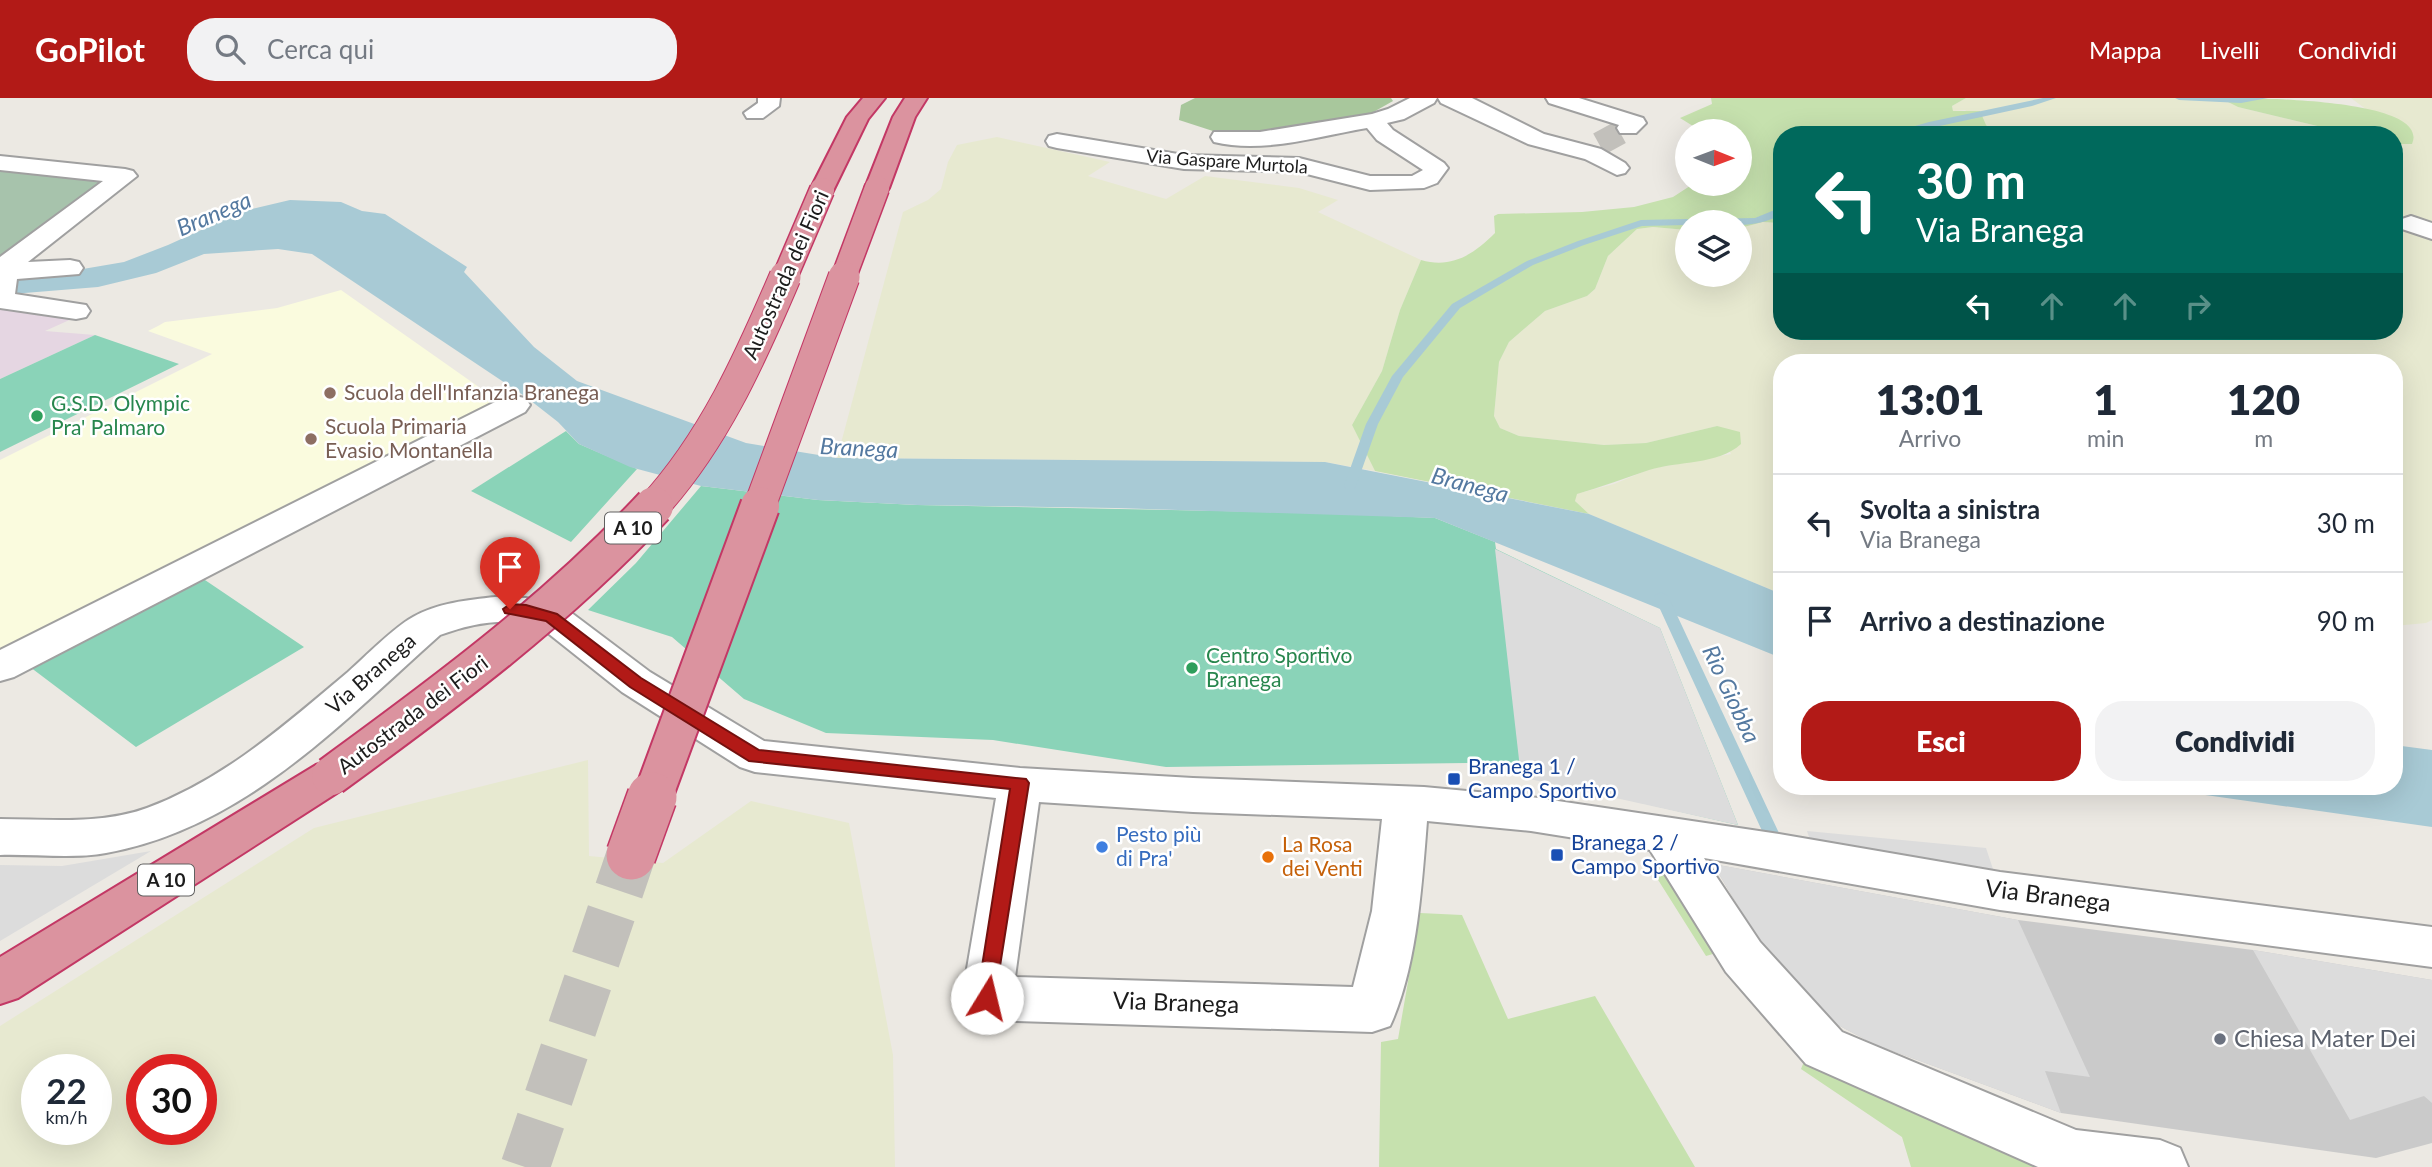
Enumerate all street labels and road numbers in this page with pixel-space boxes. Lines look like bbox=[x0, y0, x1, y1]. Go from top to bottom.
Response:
street label: Via Gaspare Murtola bbox=[1145, 144, 1309, 178]
street label: Autostrada dei Fiori bbox=[736, 186, 833, 363]
road number: A 10 bbox=[605, 512, 661, 544]
street label: Via Branega bbox=[320, 627, 420, 719]
street label: Autostrada dei Fiori bbox=[332, 649, 492, 779]
road number: A 10 bbox=[138, 864, 194, 895]
street label: Via Branega bbox=[1984, 872, 2113, 917]
street label: Via Branega bbox=[1112, 985, 1240, 1018]

